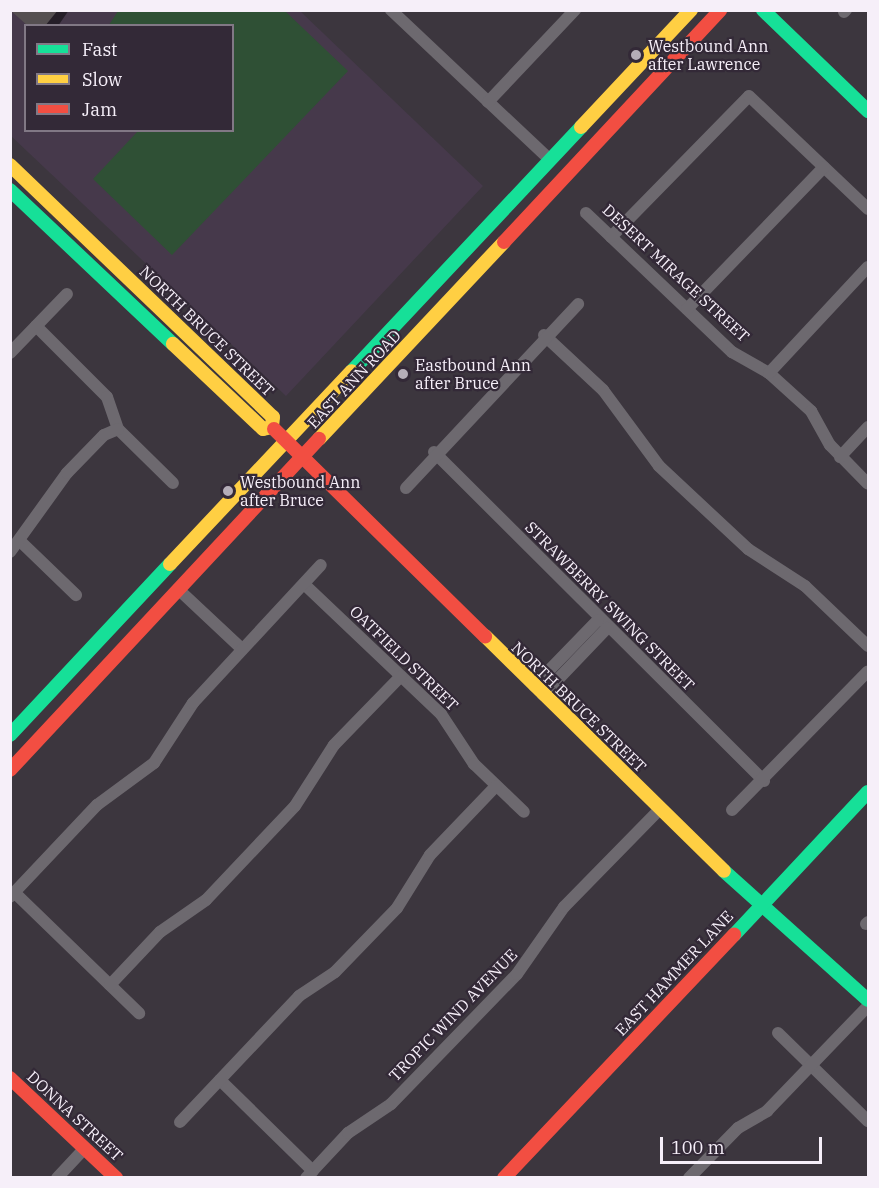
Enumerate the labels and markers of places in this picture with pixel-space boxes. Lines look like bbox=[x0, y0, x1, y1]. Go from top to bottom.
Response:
place label: Westbound Ann after Lawrence bbox=[648, 36, 768, 74]
marker: Westbound Ann after Lawrence bbox=[629, 48, 643, 62]
place label: Eastbound Ann after Bruce bbox=[415, 355, 531, 393]
marker: Eastbound Ann after Bruce bbox=[396, 367, 410, 381]
place label: Westbound Ann after Bruce bbox=[240, 472, 360, 510]
marker: Westbound Ann after Bruce bbox=[221, 484, 235, 498]

